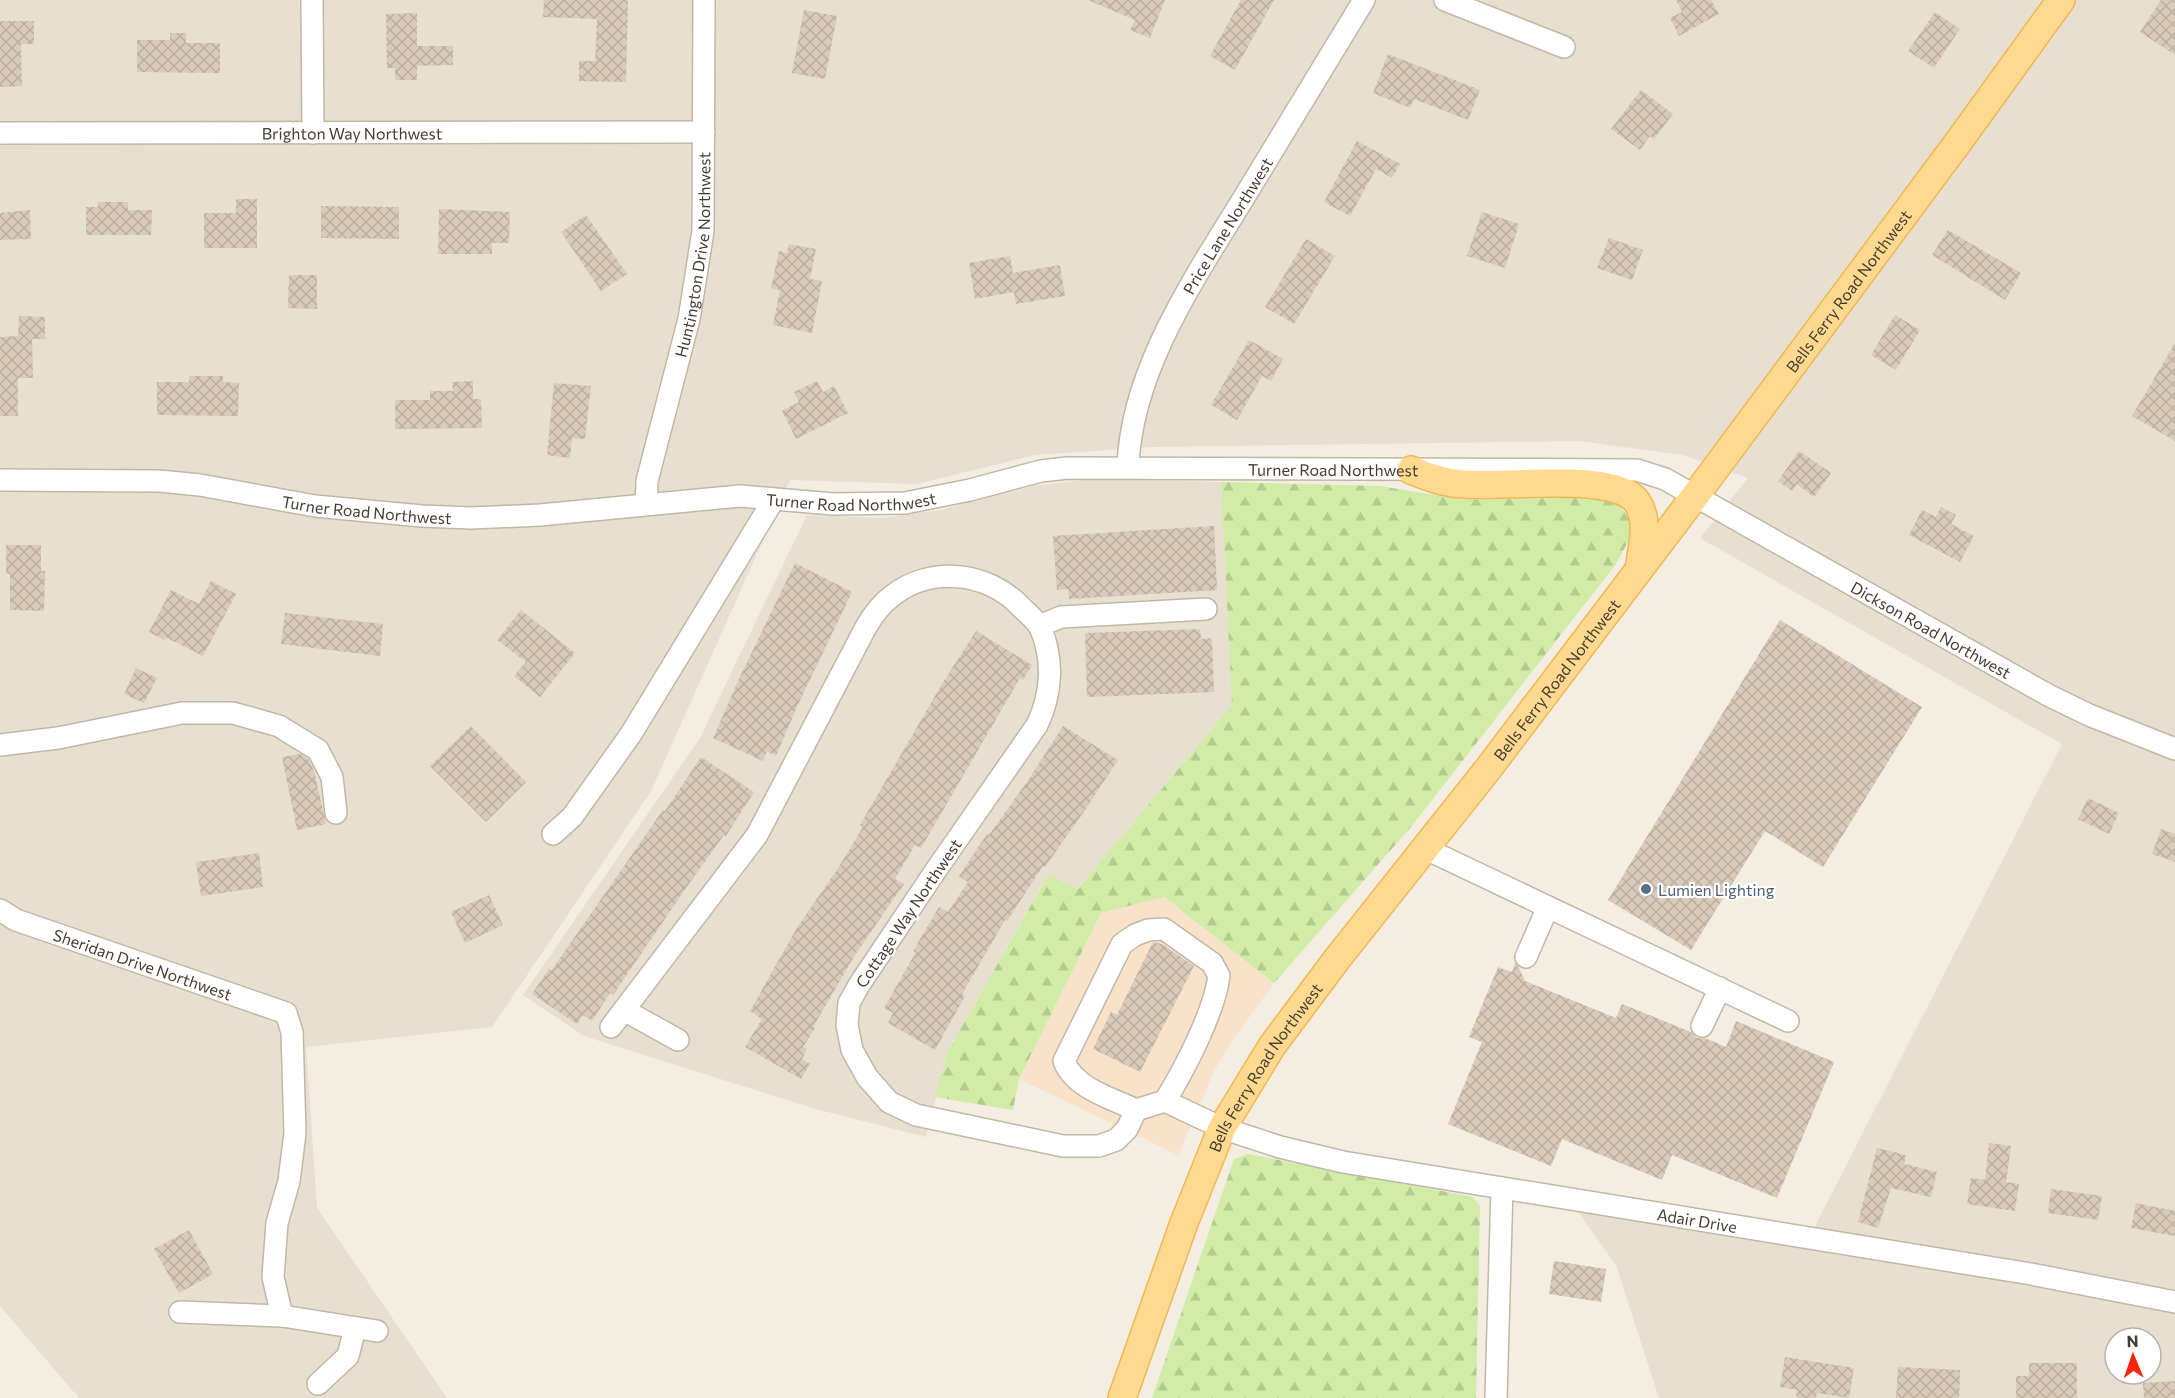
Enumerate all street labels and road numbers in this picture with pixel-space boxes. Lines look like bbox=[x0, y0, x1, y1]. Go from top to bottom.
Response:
street label: Brighton Way Northwest bbox=[262, 123, 443, 142]
street label: Huntington Drive Northwest bbox=[670, 151, 713, 359]
street label: Price Lane Northwest bbox=[1178, 153, 1276, 297]
street label: Bells Ferry Road Northwest bbox=[1781, 205, 1915, 375]
street label: Turner Road Northwest bbox=[1248, 459, 1419, 479]
street label: Turner Road Northwest bbox=[765, 487, 938, 514]
street label: Turner Road Northwest bbox=[281, 491, 452, 527]
street label: Dickson Road Northwest bbox=[1848, 577, 2015, 682]
street label: Bells Ferry Road Northwest bbox=[1489, 594, 1624, 764]
street label: Cottage Way Northwest bbox=[851, 835, 965, 991]
street label: Sheridan Drive Northwest bbox=[51, 924, 235, 1003]
street label: Bells Ferry Road Northwest bbox=[1204, 978, 1326, 1155]
street label: Adair Drive bbox=[1656, 1204, 1738, 1236]

